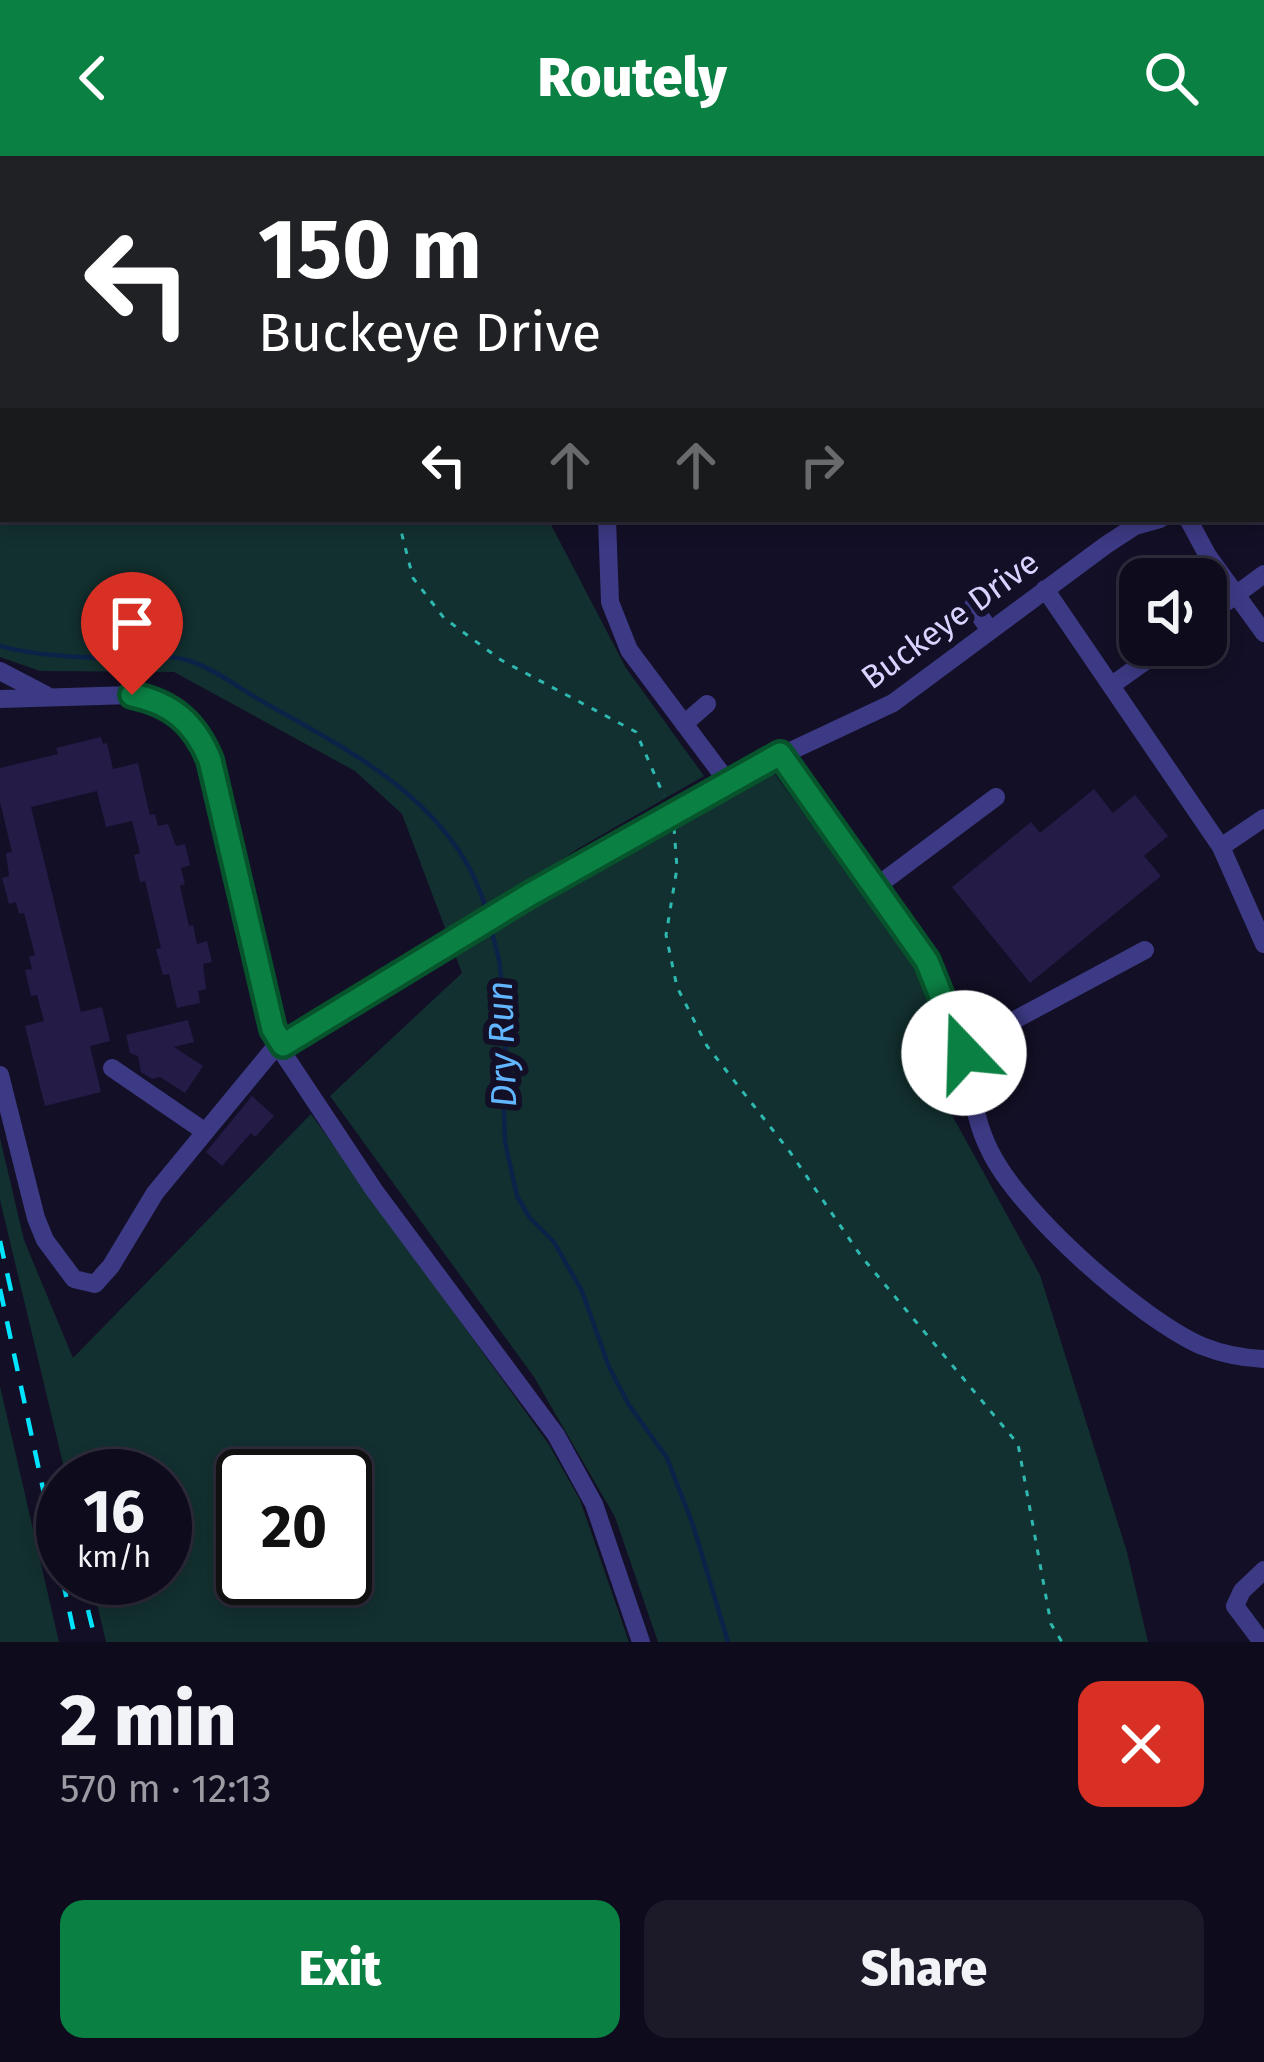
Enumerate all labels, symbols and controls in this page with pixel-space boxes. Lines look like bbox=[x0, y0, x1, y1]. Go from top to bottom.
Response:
icon: back bbox=[60, 45, 126, 111]
icon: search bbox=[1138, 45, 1204, 111]
text: Routely bbox=[537, 46, 727, 110]
text: 150 m bbox=[258, 199, 482, 300]
icon: left bbox=[60, 204, 216, 360]
text: Buckeye Drive bbox=[258, 301, 601, 365]
icon: left bbox=[411, 432, 477, 498]
icon: ahead bbox=[537, 432, 603, 498]
icon: ahead bbox=[663, 432, 729, 498]
icon: right bbox=[789, 432, 855, 498]
street label: Buckeye Drive bbox=[853, 542, 1047, 698]
map controls bbox=[1119, 558, 1227, 666]
button: sound bbox=[1119, 558, 1227, 666]
pin bbox=[81, 572, 183, 695]
icon: arrive bbox=[99, 590, 165, 656]
water label: Dry Run bbox=[478, 980, 526, 1108]
position arrow bbox=[901, 990, 1027, 1116]
speed limit sign: 20 bbox=[216, 1449, 372, 1605]
text: 16 bbox=[83, 1476, 145, 1548]
text: km/h bbox=[77, 1539, 151, 1575]
text: 2 min bbox=[60, 1678, 236, 1764]
button: close bbox=[1078, 1681, 1204, 1807]
text: 570 m · 12:13 bbox=[60, 1766, 271, 1812]
button: Exit bbox=[60, 1900, 620, 2038]
button: Share bbox=[644, 1900, 1204, 2038]

